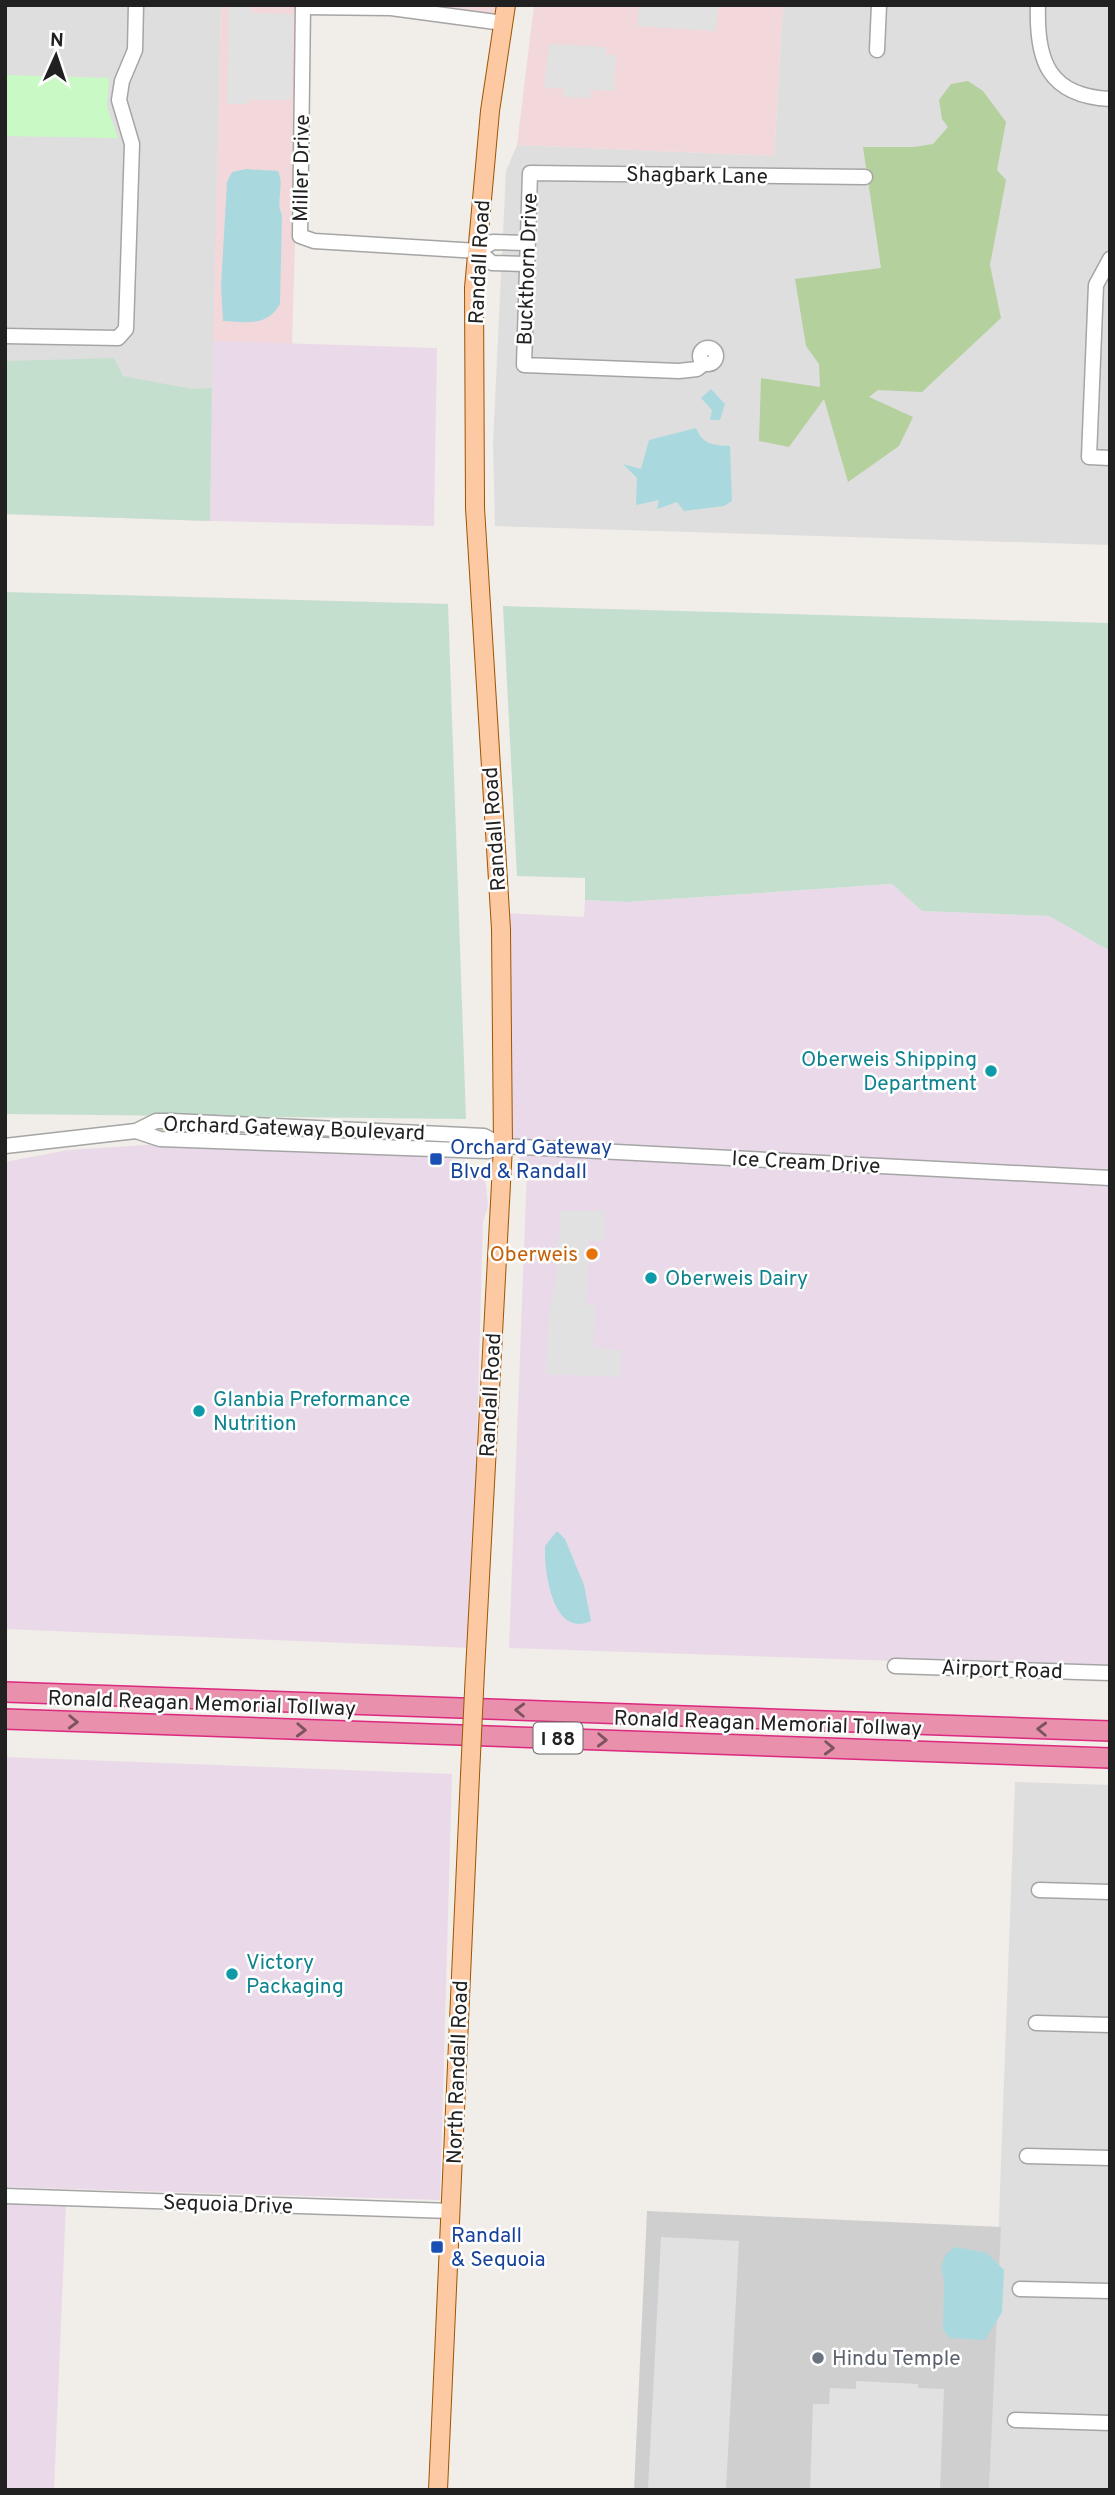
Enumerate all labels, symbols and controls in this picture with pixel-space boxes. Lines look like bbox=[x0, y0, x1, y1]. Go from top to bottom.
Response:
north arrow bbox=[21, 21, 91, 91]
text: N bbox=[49, 29, 64, 53]
street label: Miller Drive bbox=[288, 114, 317, 222]
street label: Shagbark Lane bbox=[626, 162, 768, 191]
street label: Buckthorn Drive bbox=[512, 192, 545, 346]
street label: Randall Road bbox=[464, 199, 497, 325]
street label: Randall Road bbox=[478, 766, 513, 892]
place label: Oberweis Shipping Department bbox=[801, 1047, 977, 1098]
marker: Oberweis Shipping Department bbox=[983, 1063, 999, 1079]
street label: Orchard Gateway Boulevard bbox=[163, 1111, 425, 1148]
place label: Orchard Gateway Blvd & Randall bbox=[450, 1135, 612, 1186]
street label: Ice Cream Drive bbox=[731, 1146, 881, 1181]
marker: Orchard Gateway Blvd & Randall bbox=[428, 1151, 444, 1167]
place label: Oberweis bbox=[490, 1242, 578, 1269]
marker: Oberweis bbox=[584, 1246, 600, 1262]
place label: Oberweis Dairy bbox=[665, 1266, 808, 1293]
marker: Oberweis Dairy bbox=[643, 1270, 659, 1286]
street label: Randall Road bbox=[475, 1332, 508, 1458]
place label: Glanbia Preformance Nutrition bbox=[213, 1387, 410, 1438]
marker: Glanbia Preformance Nutrition bbox=[191, 1403, 207, 1419]
street label: Airport Road bbox=[941, 1655, 1063, 1686]
street label: Ronald Reagan Memorial Tollway bbox=[47, 1686, 357, 1723]
one-way arrow bbox=[515, 1703, 526, 1718]
street label: Ronald Reagan Memorial Tollway bbox=[613, 1706, 923, 1743]
one-way arrow bbox=[68, 1714, 79, 1729]
one-way arrow bbox=[1036, 1721, 1047, 1736]
one-way arrow bbox=[296, 1722, 307, 1737]
road number: I 88 bbox=[534, 1722, 582, 1754]
one-way arrow bbox=[597, 1732, 607, 1748]
one-way arrow bbox=[824, 1741, 835, 1756]
place label: Victory Packaging bbox=[246, 1950, 344, 2001]
marker: Victory Packaging bbox=[224, 1966, 240, 1982]
street label: North Randall Road bbox=[442, 1980, 475, 2164]
street label: Sequoia Drive bbox=[162, 2190, 293, 2221]
place label: Randall & Sequoia bbox=[451, 2223, 546, 2274]
marker: Randall & Sequoia bbox=[429, 2239, 445, 2255]
place label: Hindu Temple bbox=[832, 2346, 960, 2373]
marker: Hindu Temple bbox=[810, 2350, 826, 2366]

